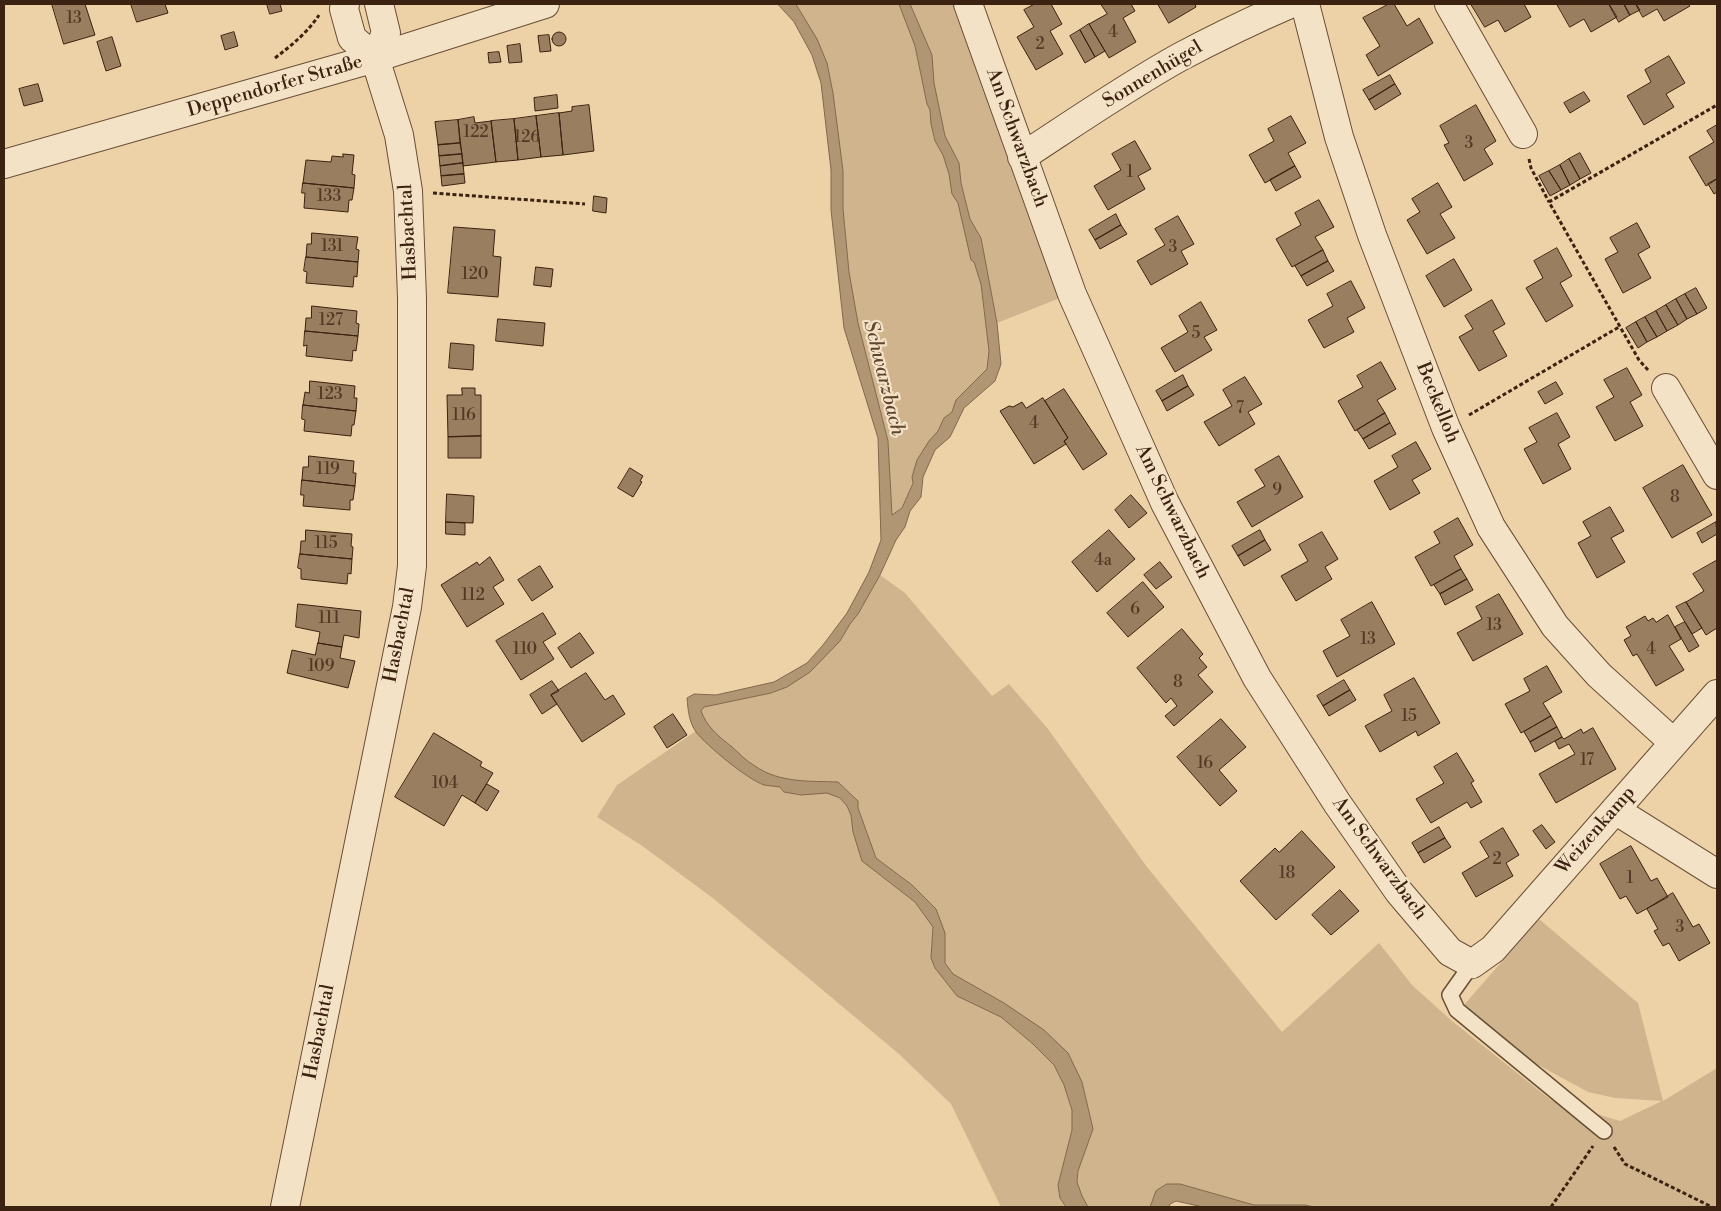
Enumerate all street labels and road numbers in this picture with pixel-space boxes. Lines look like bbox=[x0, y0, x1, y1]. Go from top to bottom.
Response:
street label: Sonnenhügel bbox=[1099, 36, 1207, 114]
street label: Deppendorfer Straße bbox=[185, 51, 365, 123]
street label: Am Schwarzbach bbox=[980, 65, 1052, 211]
street label: Hasbachtal bbox=[395, 183, 423, 281]
street label: Beckelloh bbox=[1410, 359, 1464, 447]
street label: Am Schwarzbach bbox=[1130, 441, 1214, 583]
street label: Hasbachtal bbox=[380, 585, 420, 685]
street label: Weizenkamp bbox=[1551, 782, 1641, 880]
street label: Am Schwarzbach bbox=[1327, 793, 1431, 925]
street label: Hasbachtal bbox=[300, 982, 340, 1082]

